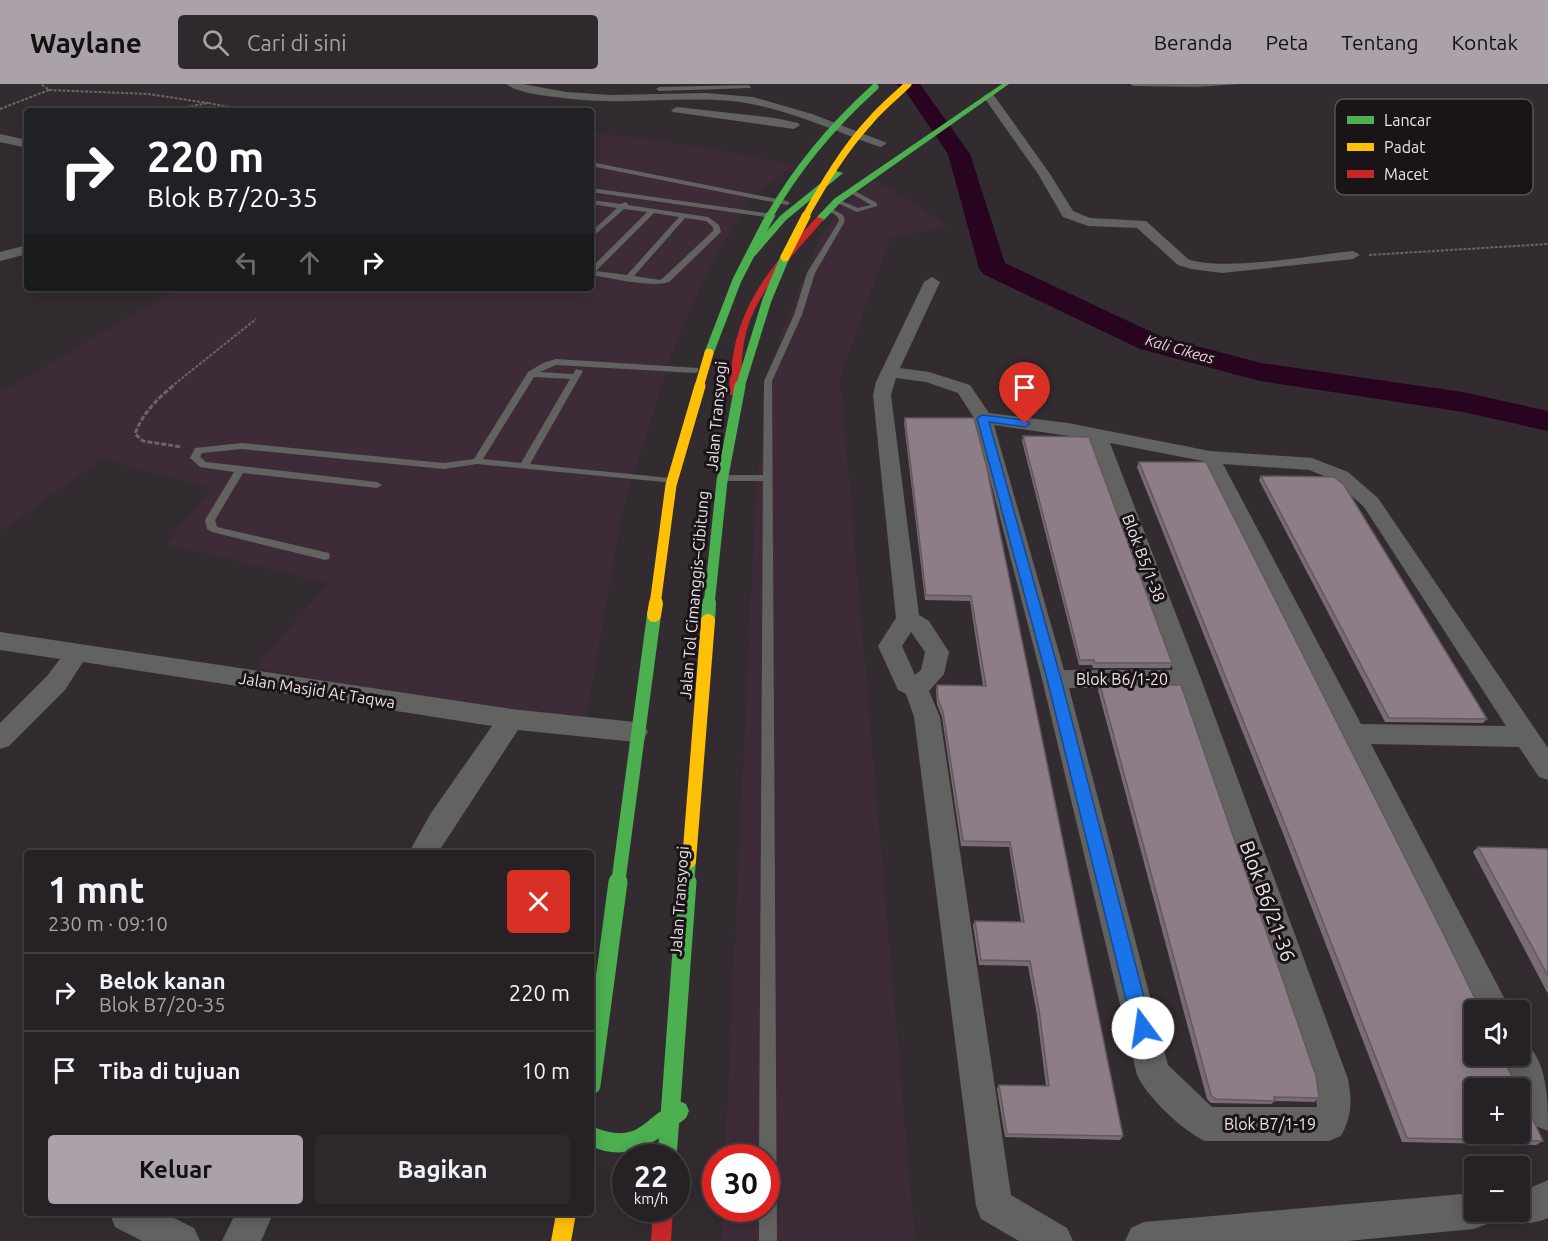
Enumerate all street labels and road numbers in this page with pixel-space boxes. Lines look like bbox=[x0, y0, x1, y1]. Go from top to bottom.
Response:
street label: Jalan Transyogi bbox=[702, 360, 730, 472]
street label: Jalan Tol Cimanggis–Cibitung bbox=[676, 490, 712, 700]
street label: Blok B5/1-38 bbox=[1119, 512, 1169, 604]
street label: Jalan Masjid At Taqwa bbox=[238, 669, 396, 711]
street label: Blok B6/1-20 bbox=[1076, 670, 1168, 688]
street label: Blok B6/21-36 bbox=[1236, 838, 1300, 964]
street label: Jalan Transyogi bbox=[666, 845, 692, 957]
street label: Blok B7/1-19 bbox=[1224, 1115, 1316, 1133]

